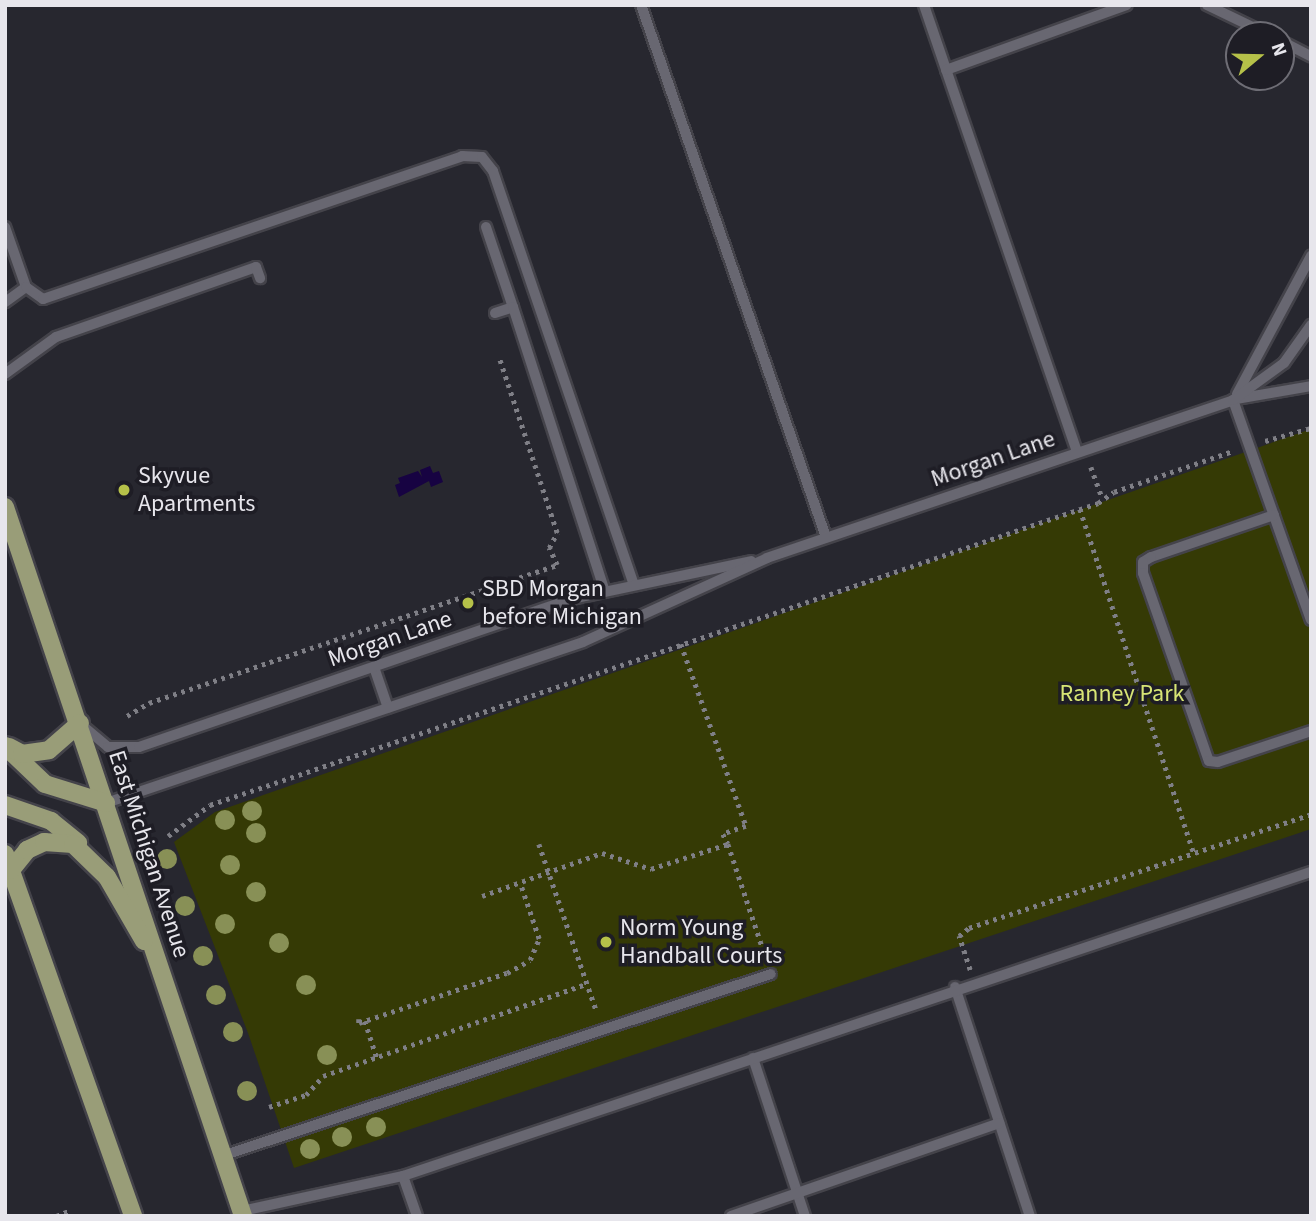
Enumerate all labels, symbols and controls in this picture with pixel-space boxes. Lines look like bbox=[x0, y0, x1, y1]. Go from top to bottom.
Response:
north arrow bbox=[1225, 21, 1295, 91]
text: N bbox=[1264, 39, 1293, 60]
street label: Morgan Lane bbox=[927, 424, 1059, 494]
place label: Skyvue Apartments bbox=[138, 462, 255, 518]
marker: Skyvue Apartments bbox=[116, 482, 132, 498]
place label: SBD Morgan before Michigan bbox=[482, 575, 642, 631]
marker: SBD Morgan before Michigan bbox=[460, 595, 476, 611]
street label: Morgan Lane bbox=[324, 604, 456, 674]
park label: Ranney Park bbox=[1060, 680, 1184, 708]
street label: East Michigan Avenue bbox=[102, 747, 196, 961]
place label: Norm Young Handball Courts bbox=[620, 914, 782, 970]
marker: Norm Young Handball Courts bbox=[598, 934, 614, 950]

